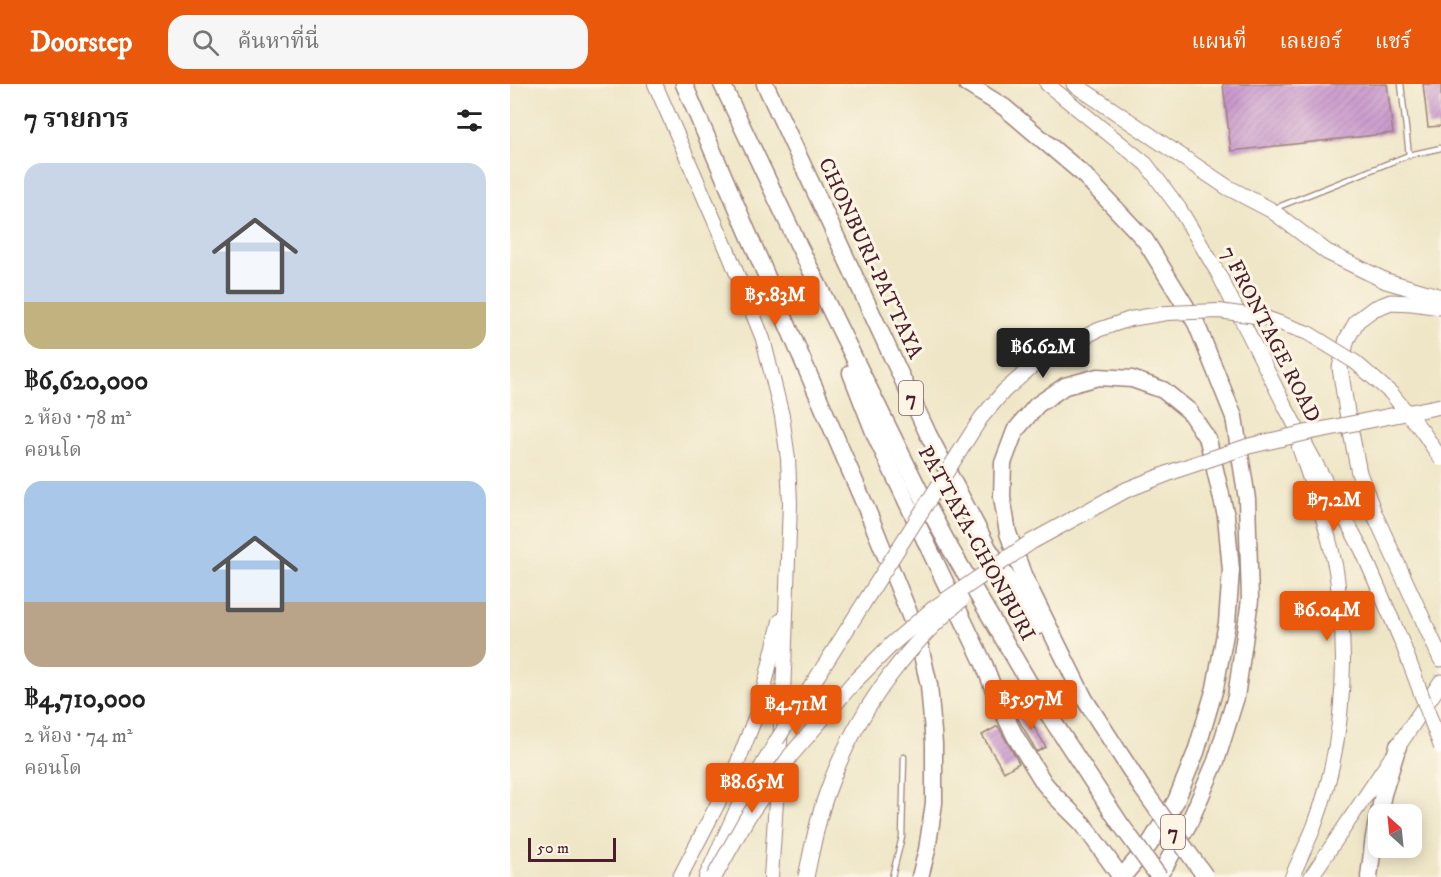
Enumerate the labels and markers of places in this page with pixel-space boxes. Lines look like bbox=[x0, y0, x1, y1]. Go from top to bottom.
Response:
pin: ฿5.83M bbox=[726, 276, 824, 327]
pin: ฿6.62M bbox=[994, 328, 1092, 379]
pin: ฿7.2M bbox=[1292, 481, 1376, 532]
pin: ฿6.04M bbox=[1278, 591, 1376, 642]
pin: ฿5.97M bbox=[982, 680, 1080, 731]
pin: ฿4.71M bbox=[747, 685, 845, 736]
pin: ฿8.65M bbox=[703, 763, 801, 814]

